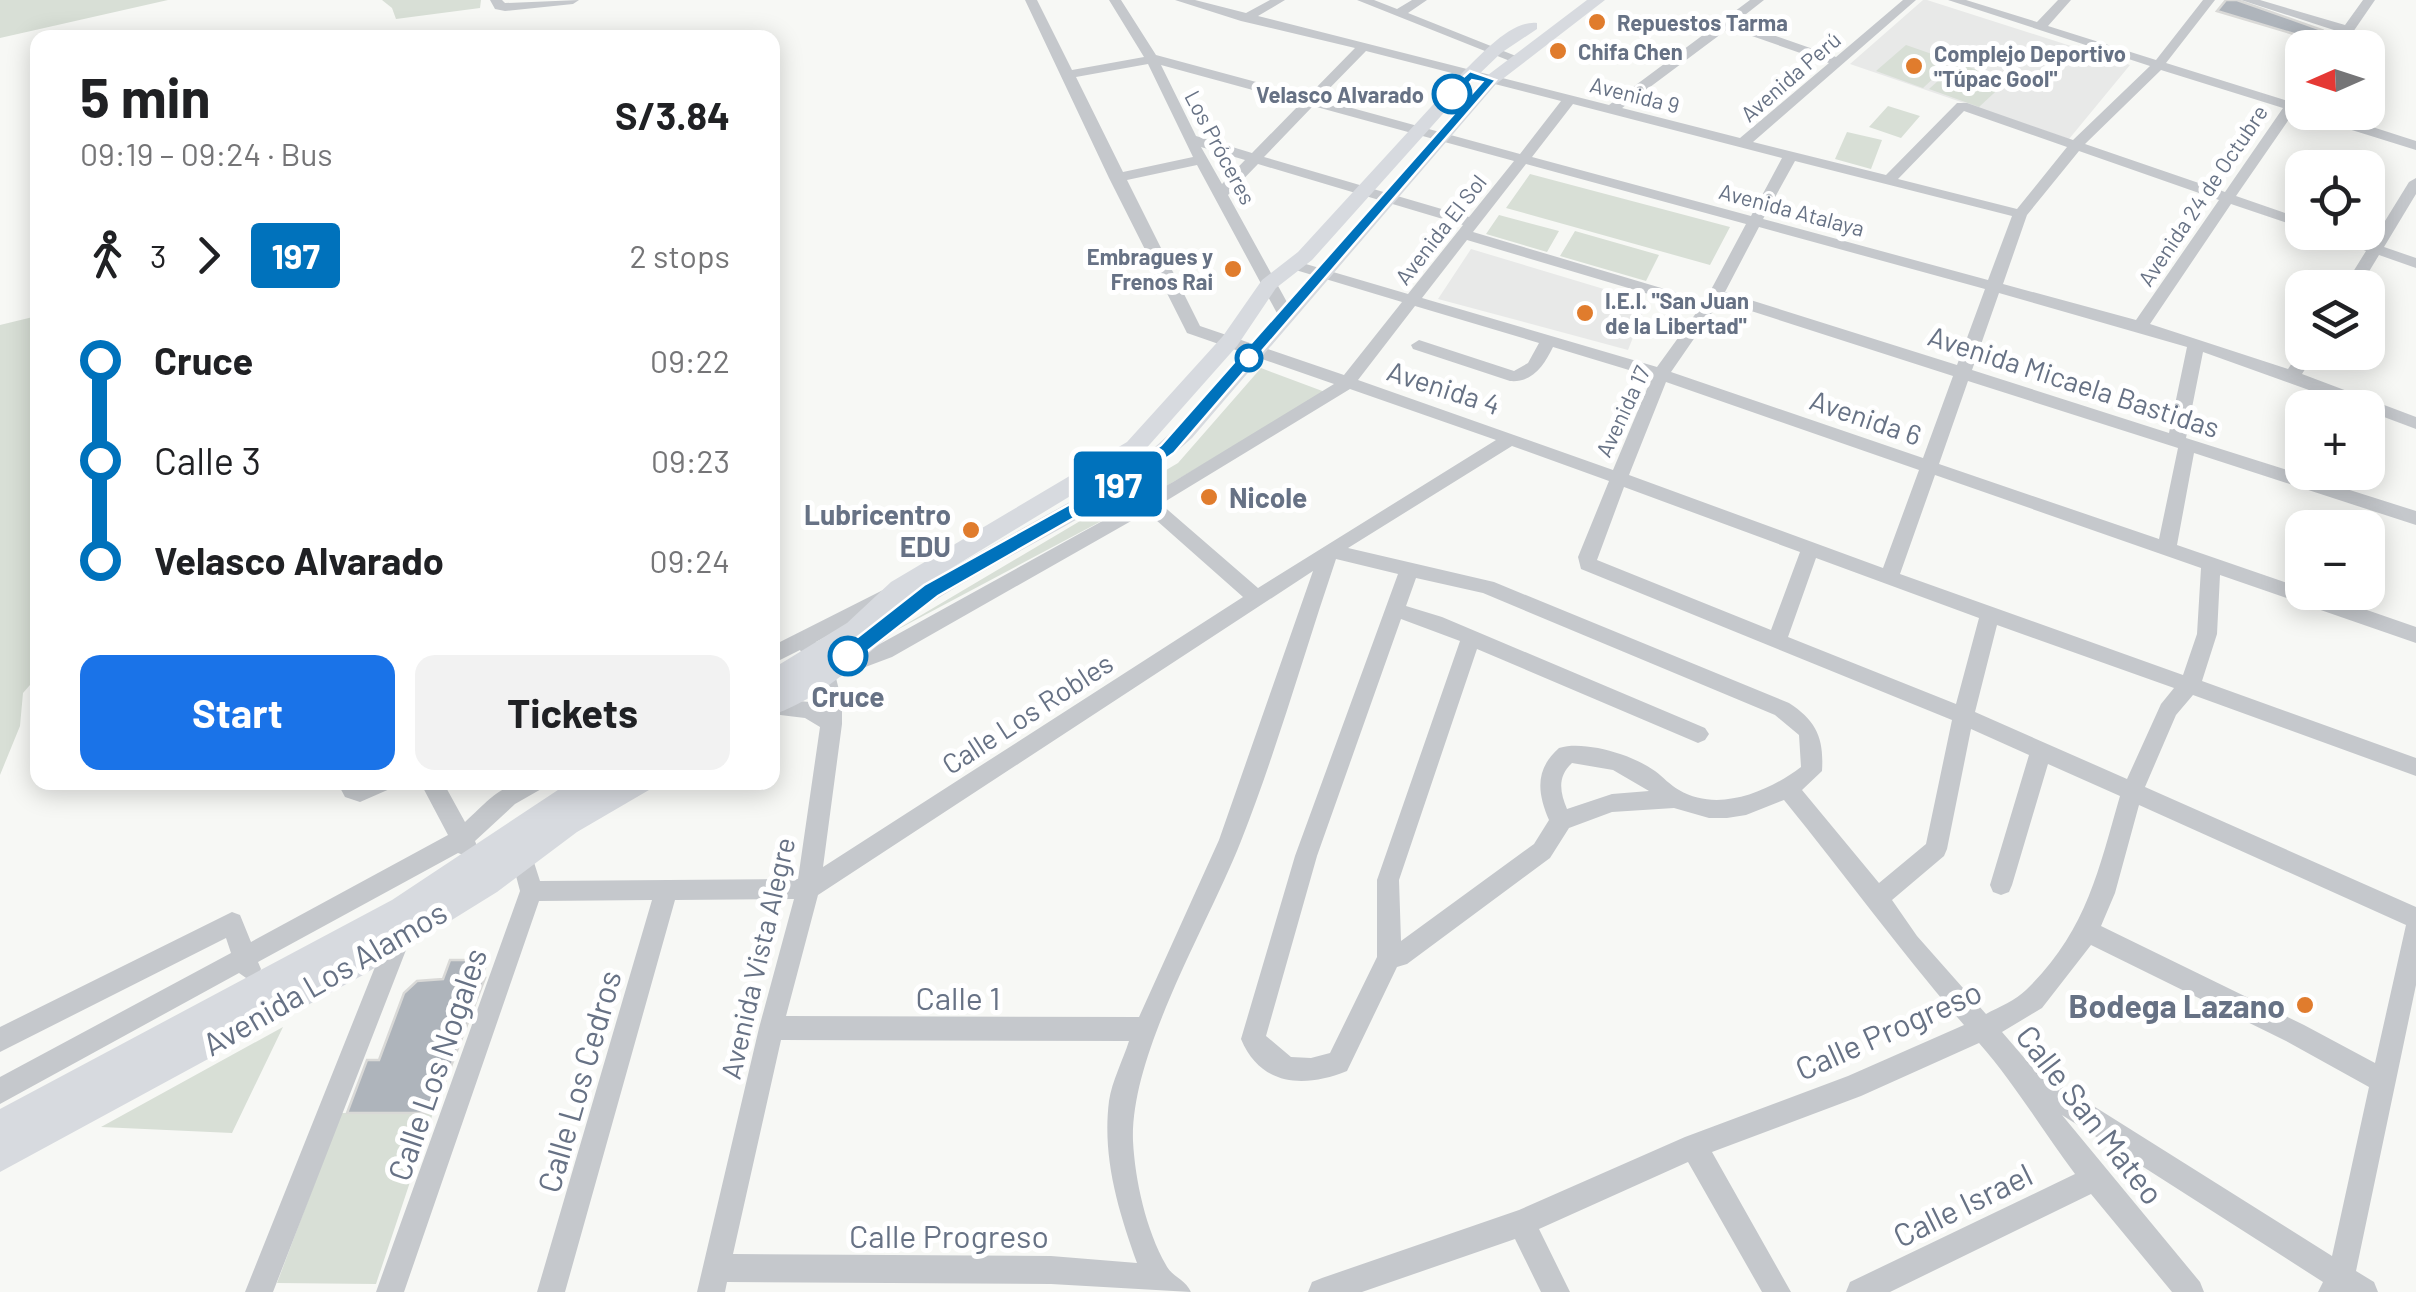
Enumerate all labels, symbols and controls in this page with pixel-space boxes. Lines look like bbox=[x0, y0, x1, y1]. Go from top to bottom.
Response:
place label: Repuestos Tarma bbox=[1617, 9, 1788, 35]
marker: Repuestos Tarma bbox=[1586, 11, 1608, 33]
street label: Avenida Perú bbox=[1735, 26, 1845, 126]
north arrow bbox=[2285, 30, 2385, 130]
map controls bbox=[2285, 30, 2385, 610]
place label: Chifa Chen bbox=[1578, 38, 1683, 64]
marker: Chifa Chen bbox=[1547, 40, 1569, 62]
place label: Complejo Deportivo "Túpac Gool" bbox=[1934, 40, 2126, 91]
marker: Complejo Deportivo "Túpac Gool" bbox=[1903, 55, 1925, 77]
text: 5 min bbox=[80, 63, 211, 129]
street label: Avenida 9 bbox=[1588, 70, 1682, 118]
marker: Velasco Alvarado bbox=[1433, 75, 1471, 113]
place label: Velasco Alvarado bbox=[1256, 81, 1424, 107]
street label: Los Próceres bbox=[1180, 86, 1262, 208]
text: S/3.84 bbox=[615, 92, 730, 138]
street label: Avenida 24 de Octubre bbox=[2132, 100, 2272, 290]
text: 09:19 – 09:24 · Bus bbox=[80, 134, 333, 172]
button: locate bbox=[2285, 150, 2385, 250]
street label: Avenida El Sol bbox=[1389, 169, 1491, 289]
street label: Avenida Atalaya bbox=[1717, 177, 1867, 241]
icon: walk bbox=[80, 228, 135, 283]
icon: forward bbox=[181, 228, 236, 283]
text: 197 bbox=[271, 234, 320, 276]
text: 3 bbox=[150, 236, 166, 274]
text: 2 stops bbox=[629, 236, 730, 274]
place label: Embragues y Frenos Rai bbox=[1087, 243, 1213, 294]
marker: Embragues y Frenos Rai bbox=[1222, 258, 1244, 280]
button: layers bbox=[2285, 270, 2385, 370]
place label: I.E.I. "San Juan de la Libertad" bbox=[1605, 287, 1749, 338]
marker: I.E.I. "San Juan de la Libertad" bbox=[1574, 302, 1596, 324]
street label: Avenida Micaela Bastidas bbox=[1924, 318, 2224, 444]
text: Cruce bbox=[154, 337, 253, 383]
text: 09:22 bbox=[650, 341, 730, 379]
unlabelled marker bbox=[1236, 345, 1262, 371]
street label: Avenida 4 bbox=[1383, 353, 1505, 421]
street label: Avenida 17 bbox=[1590, 361, 1654, 461]
street label: Avenida 6 bbox=[1806, 382, 1926, 452]
button: + bbox=[2285, 390, 2385, 490]
text: Calle 3 bbox=[154, 437, 261, 483]
text: 09:23 bbox=[651, 441, 730, 479]
line badge: 197 bbox=[1060, 452, 1176, 516]
text: 197 bbox=[1094, 463, 1142, 505]
place label: Nicole bbox=[1229, 480, 1307, 514]
marker: Nicole bbox=[1198, 486, 1220, 508]
place label: Lubricentro EDU bbox=[804, 497, 951, 563]
button: − bbox=[2285, 510, 2385, 610]
marker: Lubricentro EDU bbox=[960, 519, 982, 541]
text: Velasco Alvarado bbox=[154, 537, 444, 583]
text: 09:24 bbox=[650, 541, 730, 579]
marker: Cruce bbox=[829, 637, 867, 675]
street label: Calle Los Robles bbox=[935, 645, 1119, 781]
button: Start bbox=[80, 655, 395, 770]
button: Tickets bbox=[415, 655, 730, 770]
place label: Cruce bbox=[811, 679, 885, 713]
street label: Avenida Vista Alegre bbox=[713, 834, 801, 1082]
street label: Avenida Los Alamos bbox=[195, 892, 453, 1062]
street label: Calle Los Nogales bbox=[378, 943, 494, 1185]
street label: Calle Los Cedros bbox=[528, 966, 628, 1196]
street label: Calle Progreso bbox=[1789, 971, 1987, 1087]
street label: Calle 1 bbox=[916, 978, 1000, 1016]
place label: Bodega Lazano bbox=[2069, 986, 2285, 1024]
marker: Bodega Lazano bbox=[2294, 994, 2316, 1016]
street label: Calle San Mateo bbox=[2009, 1017, 2173, 1211]
street label: Calle Israel bbox=[1886, 1154, 2038, 1254]
street label: Calle Progreso bbox=[849, 1216, 1049, 1254]

